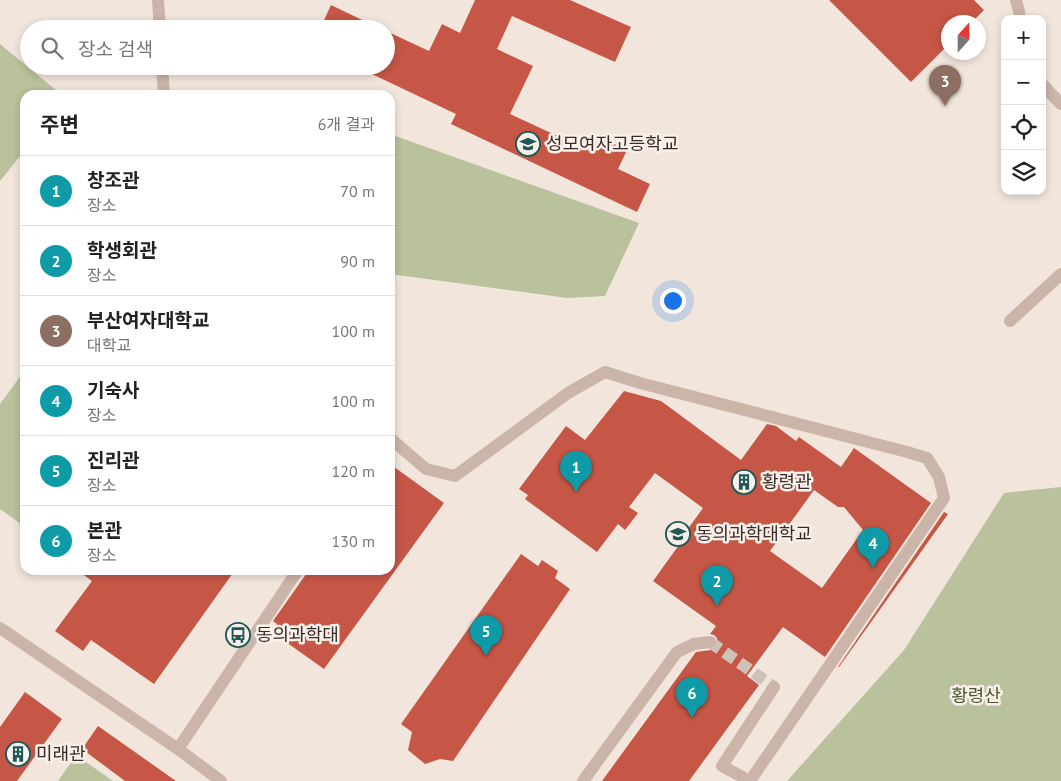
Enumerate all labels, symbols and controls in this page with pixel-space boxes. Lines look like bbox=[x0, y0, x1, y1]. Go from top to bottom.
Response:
north arrow bbox=[941, 15, 986, 60]
map controls bbox=[1001, 15, 1046, 195]
button: + bbox=[1001, 15, 1046, 60]
search box bbox=[20, 20, 395, 75]
icon: search bbox=[38, 34, 66, 62]
text: 장소 검색 bbox=[78, 37, 153, 61]
button: − bbox=[1001, 60, 1046, 105]
pin: 3 bbox=[929, 65, 961, 106]
button: locate bbox=[1001, 105, 1046, 150]
text: 주변 bbox=[40, 111, 79, 138]
text: 6개 결과 bbox=[318, 114, 375, 134]
school or university icon: 성모여자고등학교 bbox=[515, 131, 541, 157]
place label: 성모여자고등학교 bbox=[546, 132, 678, 155]
button: layers bbox=[1001, 150, 1046, 195]
text: 창조관 bbox=[87, 168, 139, 192]
text: 1 bbox=[51, 181, 61, 201]
text: 70 m bbox=[340, 181, 375, 201]
text: 장소 bbox=[87, 195, 116, 215]
text: 학생회관 bbox=[87, 238, 157, 262]
text: 2 bbox=[51, 251, 61, 271]
text: 90 m bbox=[340, 251, 375, 271]
text: 장소 bbox=[87, 265, 116, 285]
your location bbox=[660, 288, 686, 314]
text: 부산여자대학교 bbox=[87, 308, 209, 332]
text: 3 bbox=[51, 321, 61, 341]
text: 100 m bbox=[332, 321, 375, 341]
text: 대학교 bbox=[87, 335, 131, 355]
text: 기숙사 bbox=[87, 378, 139, 402]
text: 4 bbox=[51, 391, 61, 411]
text: 100 m bbox=[332, 391, 375, 411]
text: 장소 bbox=[87, 405, 116, 425]
text: 진리관 bbox=[87, 448, 139, 472]
pin: 1 bbox=[560, 451, 592, 492]
text: 5 bbox=[51, 461, 61, 481]
text: 120 m bbox=[332, 461, 375, 481]
building icon: 황령관 bbox=[731, 469, 757, 495]
place label: 황령관 bbox=[762, 470, 812, 493]
text: 장소 bbox=[87, 475, 116, 495]
text: 본관 bbox=[87, 518, 122, 542]
school or university icon: 동의과학대학교 bbox=[665, 521, 691, 547]
place label: 동의과학대학교 bbox=[696, 522, 812, 545]
pin: 4 bbox=[857, 527, 889, 568]
text: 6 bbox=[51, 531, 61, 551]
text: 130 m bbox=[332, 531, 375, 551]
text: 장소 bbox=[87, 545, 116, 565]
pin: 2 bbox=[701, 565, 733, 606]
pin: 5 bbox=[470, 615, 502, 656]
bus stop icon: 동의과학대 bbox=[225, 622, 251, 648]
place label: 동의과학대 bbox=[256, 623, 339, 646]
pin: 6 bbox=[676, 677, 708, 718]
park label: 황령산 bbox=[951, 684, 1001, 707]
building icon: 미래관 bbox=[5, 741, 31, 767]
place label: 미래관 bbox=[36, 742, 86, 765]

